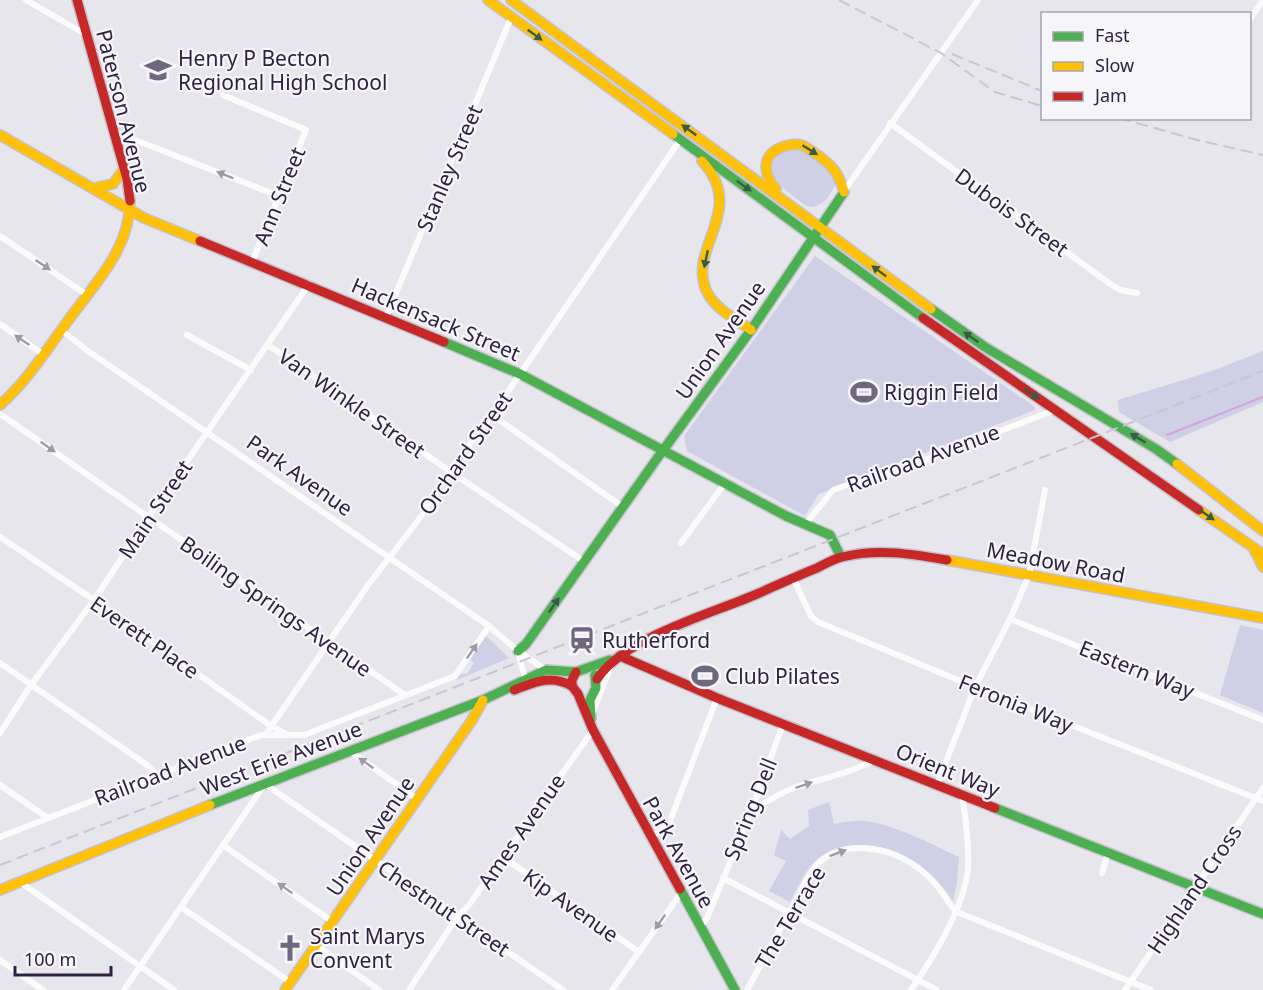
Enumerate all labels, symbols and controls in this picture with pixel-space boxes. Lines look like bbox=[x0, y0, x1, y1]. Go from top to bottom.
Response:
legend bbox=[1041, 12, 1251, 120]
text: Fast bbox=[1095, 23, 1130, 47]
street label: Paterson Avenue bbox=[90, 26, 158, 196]
one-way arrow bbox=[526, 29, 542, 41]
place label: Henry P Becton Regional High School bbox=[178, 44, 387, 96]
text: Slow bbox=[1095, 53, 1134, 77]
school or university icon: Henry P Becton Regional High School bbox=[143, 55, 173, 85]
text: Jam bbox=[1093, 83, 1127, 107]
street label: Stanley Street bbox=[410, 100, 489, 236]
one-way arrow bbox=[681, 124, 696, 136]
street label: Ann Street bbox=[247, 142, 312, 249]
one-way arrow bbox=[802, 145, 818, 156]
street label: Dubois Street bbox=[950, 161, 1075, 263]
one-way arrow bbox=[216, 169, 234, 179]
one-way arrow bbox=[736, 180, 752, 192]
one-way arrow bbox=[700, 250, 710, 268]
one-way arrow bbox=[35, 259, 51, 271]
one-way arrow bbox=[871, 265, 887, 278]
street label: Hackensack Street bbox=[347, 271, 525, 367]
street label: Union Avenue bbox=[669, 275, 771, 405]
one-way arrow bbox=[963, 331, 979, 343]
one-way arrow bbox=[14, 334, 30, 345]
street label: Van Winkle Street bbox=[273, 342, 431, 464]
sports icon: Riggin Field bbox=[849, 377, 879, 407]
place label: Riggin Field bbox=[884, 378, 999, 406]
street label: Orchard Street bbox=[412, 385, 518, 520]
one-way arrow bbox=[1024, 388, 1040, 400]
street label: Railroad Avenue bbox=[843, 417, 1003, 499]
street label: Park Avenue bbox=[241, 428, 359, 522]
one-way arrow bbox=[1129, 433, 1146, 443]
one-way arrow bbox=[40, 441, 56, 453]
street label: Main Street bbox=[112, 454, 199, 564]
one-way arrow bbox=[1198, 510, 1215, 521]
street label: Boiling Springs Avenue bbox=[175, 529, 377, 683]
street label: Meadow Road bbox=[984, 535, 1128, 589]
street label: Everett Place bbox=[85, 589, 205, 685]
one-way arrow bbox=[548, 598, 560, 614]
station icon: Rutherford bbox=[567, 625, 597, 655]
place label: Rutherford bbox=[602, 626, 710, 654]
street label: Eastern Way bbox=[1075, 633, 1199, 705]
one-way arrow bbox=[466, 643, 477, 659]
sports icon: Club Pilates bbox=[690, 661, 720, 691]
place label: Club Pilates bbox=[725, 662, 840, 690]
street label: Feronia Way bbox=[955, 667, 1078, 739]
street label: West Erie Avenue bbox=[196, 714, 366, 802]
street label: Railroad Avenue bbox=[90, 728, 250, 812]
street label: Orient Way bbox=[892, 736, 1004, 804]
street label: Spring Dell bbox=[717, 754, 783, 864]
one-way arrow bbox=[358, 758, 374, 769]
street label: Ames Avenue bbox=[471, 768, 571, 894]
street label: Union Avenue bbox=[320, 771, 420, 901]
one-way arrow bbox=[795, 779, 813, 789]
street label: Park Avenue bbox=[637, 791, 721, 913]
street label: Highland Cross bbox=[1141, 819, 1247, 959]
one-way arrow bbox=[829, 848, 847, 858]
street label: Chestnut Street bbox=[373, 854, 516, 963]
street label: The Terrace bbox=[748, 861, 832, 973]
street label: Kip Avenue bbox=[518, 862, 624, 948]
one-way arrow bbox=[278, 882, 294, 894]
one-way arrow bbox=[654, 914, 666, 930]
place label: Saint Marys Convent bbox=[310, 922, 425, 974]
church icon: Saint Marys Convent bbox=[275, 933, 305, 963]
scale bar bbox=[15, 939, 111, 977]
text: 100 m bbox=[24, 947, 76, 971]

